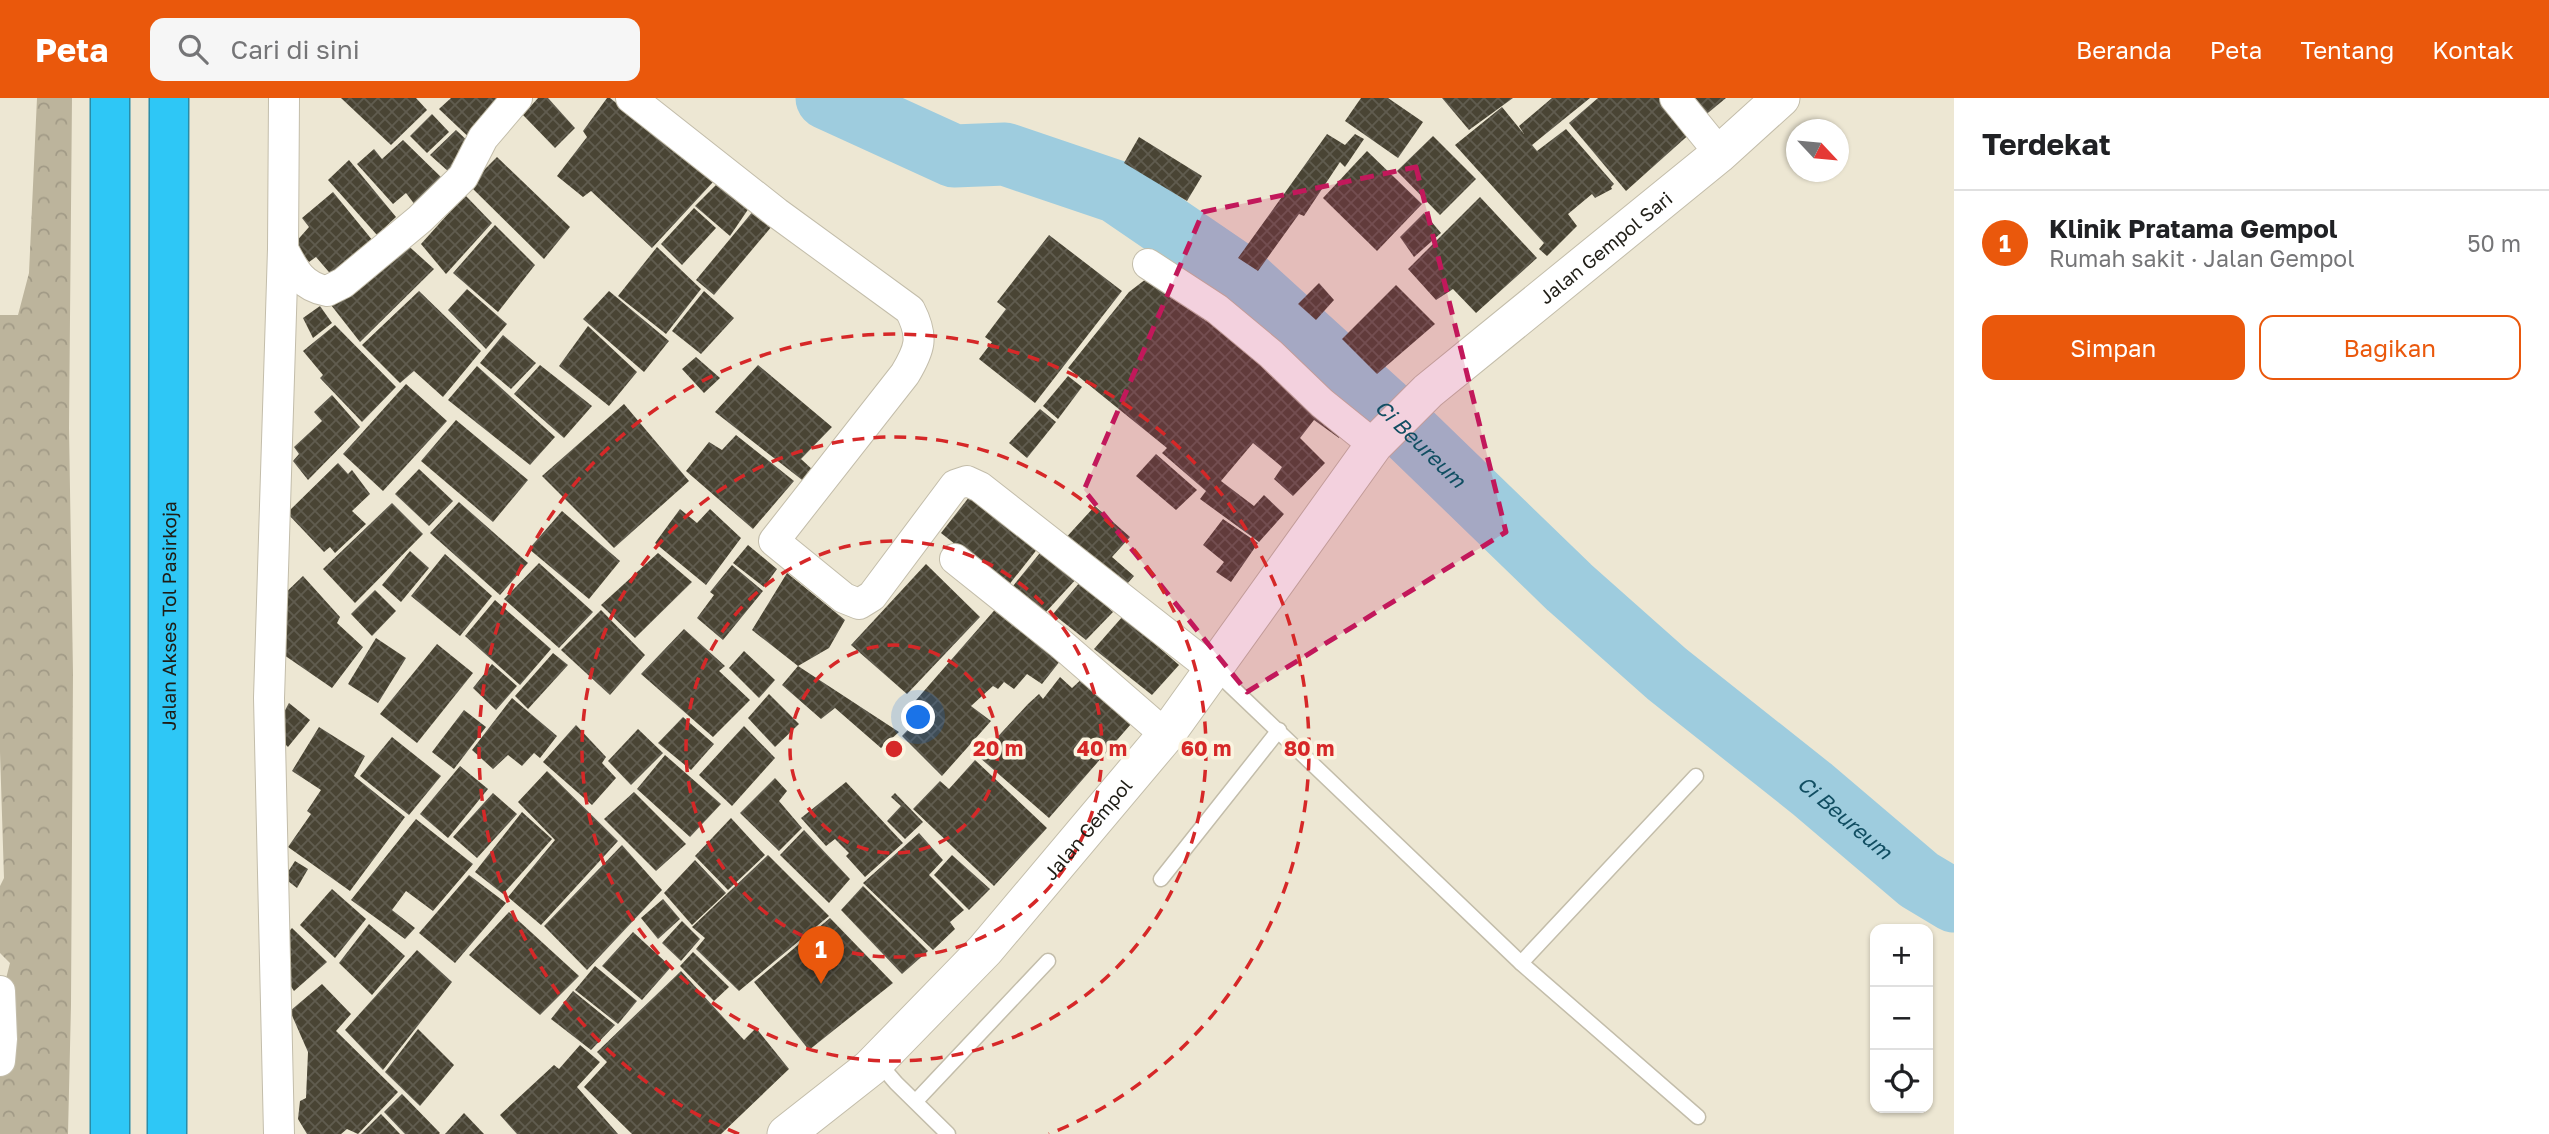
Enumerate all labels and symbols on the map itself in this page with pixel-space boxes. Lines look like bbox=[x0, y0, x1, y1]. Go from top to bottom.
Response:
north arrow bbox=[1786, 119, 1849, 182]
street label: Jalan Gempol Sari bbox=[1534, 186, 1676, 308]
water label: Ci Beureum bbox=[1370, 394, 1472, 494]
street label: Jalan Akses Tol Pasirkoja bbox=[156, 501, 180, 731]
your location bbox=[901, 700, 935, 734]
text: 20 m bbox=[973, 735, 1023, 761]
text: 40 m bbox=[1077, 735, 1127, 761]
text: 60 m bbox=[1181, 735, 1231, 761]
text: 80 m bbox=[1284, 735, 1334, 761]
centre of rings bbox=[882, 737, 906, 761]
water label: Ci Beureum bbox=[1793, 770, 1899, 865]
street label: Jalan Gempol bbox=[1038, 774, 1136, 884]
pin: 1 bbox=[798, 926, 844, 984]

